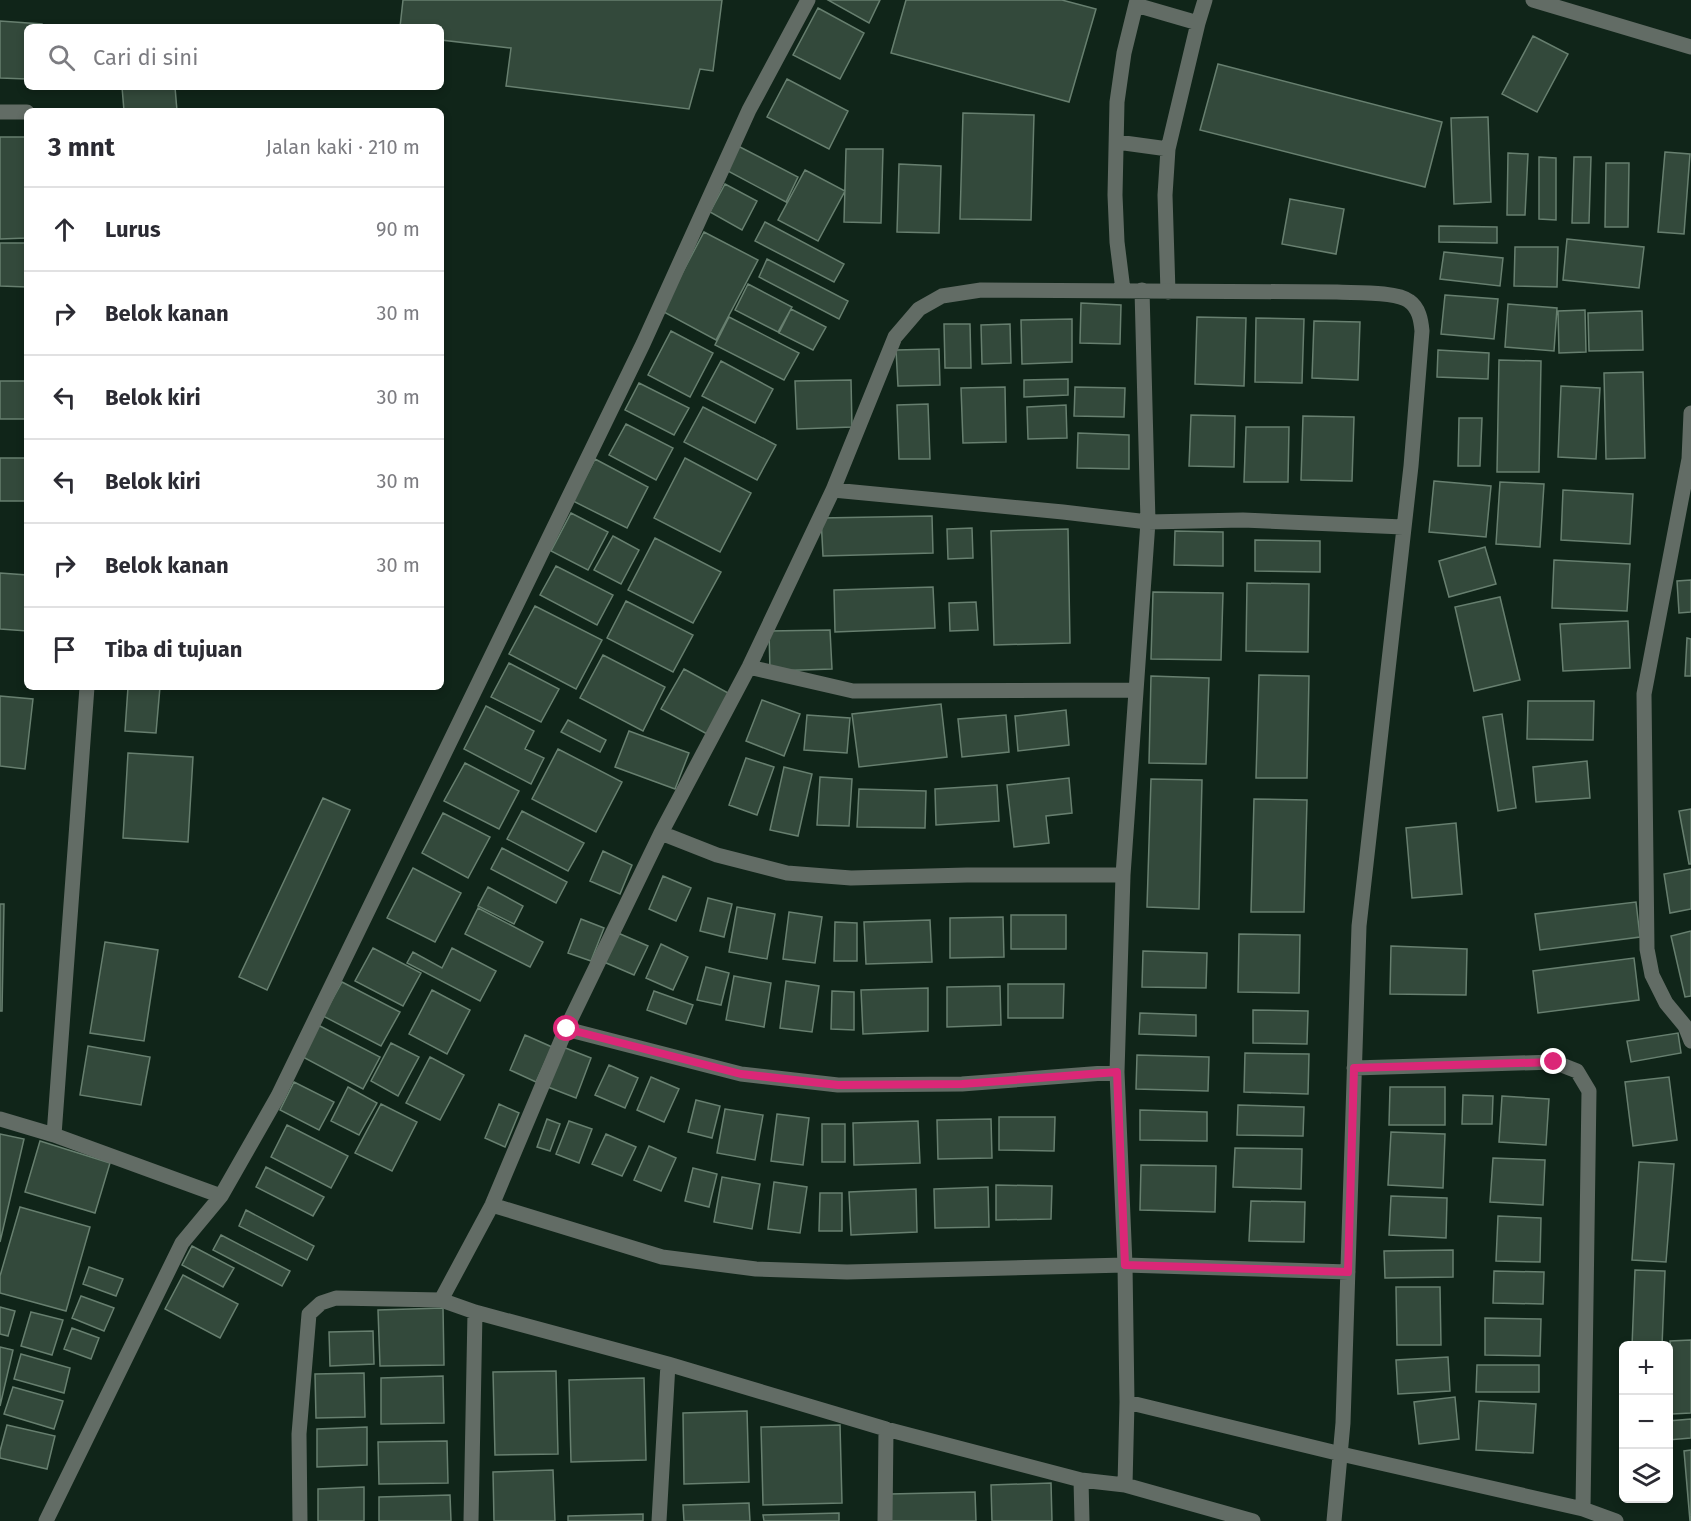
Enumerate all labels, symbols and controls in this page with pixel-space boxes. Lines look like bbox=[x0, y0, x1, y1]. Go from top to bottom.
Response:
search box bbox=[24, 24, 444, 90]
icon: search bbox=[45, 41, 78, 74]
text: Cari di sini bbox=[93, 44, 198, 71]
text: 3 mnt bbox=[48, 132, 115, 163]
text: Jalan kaki · 210 m bbox=[266, 135, 420, 159]
icon: ahead bbox=[48, 213, 81, 246]
text: Lurus bbox=[105, 216, 161, 243]
text: 90 m bbox=[376, 217, 420, 241]
icon: right bbox=[48, 297, 81, 330]
text: Belok kanan bbox=[105, 300, 229, 327]
text: 30 m bbox=[376, 301, 420, 325]
icon: left bbox=[48, 381, 81, 414]
text: Belok kiri bbox=[105, 384, 201, 411]
text: 30 m bbox=[376, 385, 420, 409]
icon: left bbox=[48, 465, 81, 498]
text: Belok kiri bbox=[105, 468, 201, 495]
text: 30 m bbox=[376, 469, 420, 493]
icon: right bbox=[48, 549, 81, 582]
text: Belok kanan bbox=[105, 552, 229, 579]
text: 30 m bbox=[376, 553, 420, 577]
icon: arrive bbox=[48, 633, 81, 666]
text: Tiba di tujuan bbox=[105, 636, 242, 663]
route start bbox=[553, 1015, 579, 1041]
route end bbox=[1540, 1048, 1566, 1074]
map controls bbox=[1619, 1341, 1673, 1503]
button: + bbox=[1619, 1341, 1673, 1395]
button: − bbox=[1619, 1395, 1673, 1449]
button: layers bbox=[1619, 1449, 1673, 1503]

